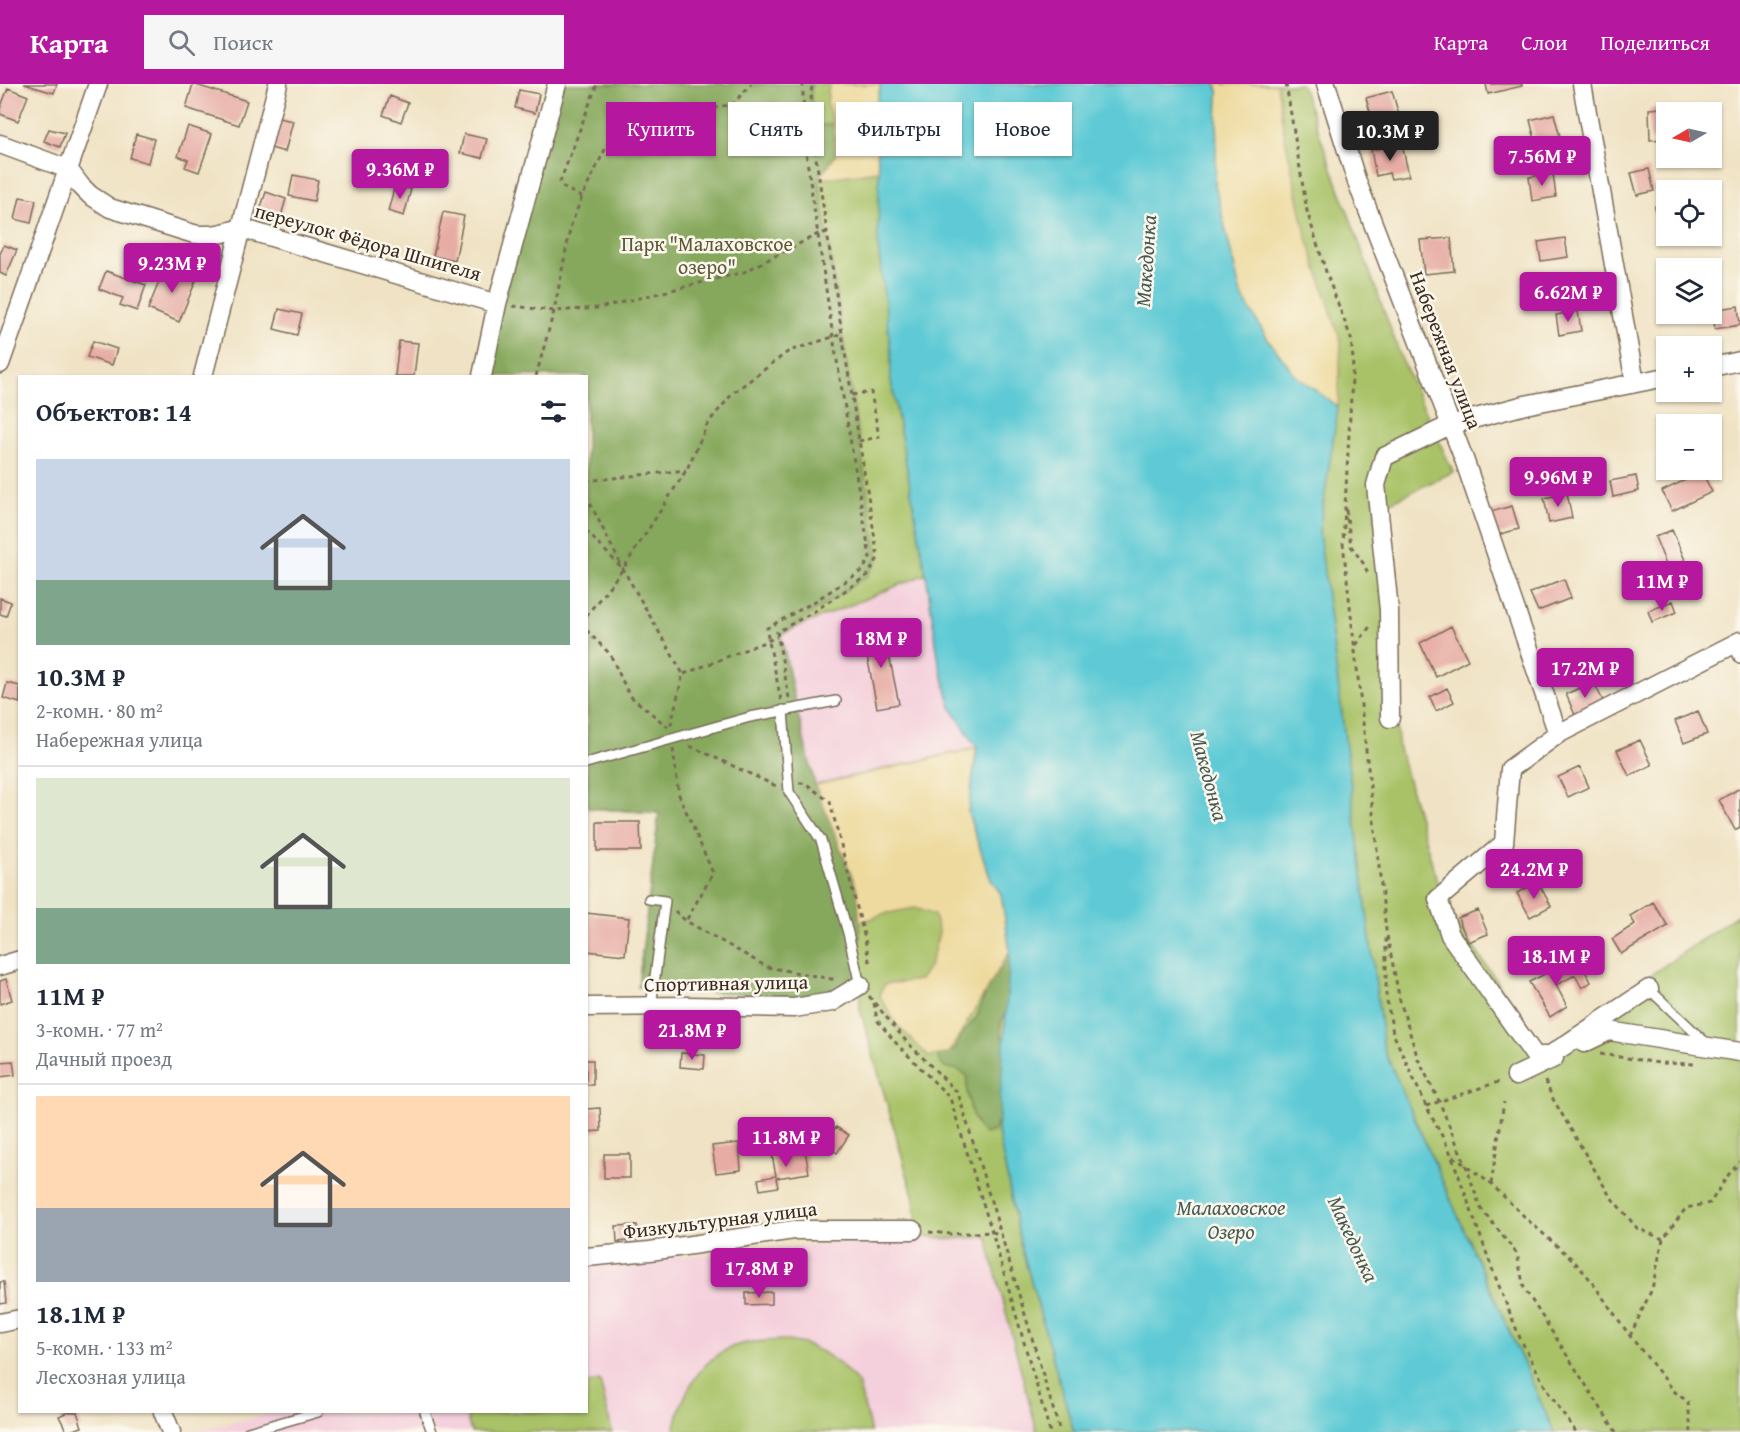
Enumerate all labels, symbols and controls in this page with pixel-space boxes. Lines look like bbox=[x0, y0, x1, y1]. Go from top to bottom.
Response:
search box bbox=[144, 15, 564, 69]
text: Карта bbox=[30, 22, 108, 63]
icon: search bbox=[165, 26, 198, 59]
text: Поиск bbox=[213, 26, 273, 58]
text: Карта bbox=[1434, 27, 1488, 58]
text: Слои bbox=[1521, 27, 1567, 58]
text: Поделиться bbox=[1600, 27, 1710, 58]
chip: Купить bbox=[606, 102, 716, 156]
chip: Снять bbox=[728, 102, 824, 156]
chip: Фильтры bbox=[836, 102, 962, 156]
chip: Новое bbox=[974, 102, 1072, 156]
north arrow bbox=[1656, 102, 1722, 168]
map controls bbox=[1656, 102, 1722, 480]
pin: 10.3M ₽ bbox=[1335, 111, 1445, 162]
text: 10.3M ₽ bbox=[1356, 116, 1424, 145]
pin: 7.56M ₽ bbox=[1487, 136, 1597, 187]
text: 7.56M ₽ bbox=[1508, 141, 1576, 170]
pin: 9.36M ₽ bbox=[345, 149, 455, 200]
text: 9.36M ₽ bbox=[366, 154, 434, 183]
button: locate bbox=[1656, 180, 1722, 246]
street label: переулок Фёдора Шпигеля bbox=[252, 195, 485, 288]
water label: Македонка bbox=[1127, 214, 1164, 308]
park label: Парк "Малаховское озеро" bbox=[621, 229, 793, 281]
pin: 9.23M ₽ bbox=[117, 243, 227, 294]
text: 9.23M ₽ bbox=[138, 248, 206, 277]
button: layers bbox=[1656, 258, 1722, 324]
street label: Набережная улица bbox=[1403, 267, 1490, 433]
pin: 6.62M ₽ bbox=[1513, 272, 1623, 323]
text: 6.62M ₽ bbox=[1534, 277, 1602, 306]
button: + bbox=[1656, 336, 1722, 402]
text: Объектов: 14 bbox=[36, 392, 192, 431]
icon: filters bbox=[537, 395, 570, 428]
button: − bbox=[1656, 414, 1722, 480]
pin: 9.96M ₽ bbox=[1503, 457, 1613, 508]
text: 9.96M ₽ bbox=[1524, 462, 1592, 491]
icon: home bbox=[249, 498, 357, 606]
pin: 11M ₽ bbox=[1620, 561, 1704, 612]
text: 11M ₽ bbox=[1636, 566, 1688, 595]
pin: 18M ₽ bbox=[839, 618, 923, 669]
text: 18M ₽ bbox=[855, 623, 907, 652]
pin: 17.2M ₽ bbox=[1530, 648, 1640, 699]
text: 17.2M ₽ bbox=[1551, 653, 1619, 682]
text: 10.3M ₽ bbox=[36, 657, 125, 696]
text: 2-комн. · 80 m² bbox=[36, 696, 163, 725]
text: Набережная улица bbox=[36, 725, 203, 754]
water label: Македонка bbox=[1183, 727, 1236, 825]
icon: home bbox=[249, 817, 357, 925]
pin: 24.2M ₽ bbox=[1479, 849, 1589, 900]
text: 24.2M ₽ bbox=[1500, 854, 1568, 883]
pin: 18.1M ₽ bbox=[1501, 936, 1611, 987]
text: 18.1M ₽ bbox=[1522, 941, 1590, 970]
street label: Спортивная улица bbox=[644, 967, 809, 998]
text: 11M ₽ bbox=[36, 976, 105, 1015]
pin: 21.8M ₽ bbox=[637, 1010, 747, 1061]
text: 3-комн. · 77 m² bbox=[36, 1015, 163, 1044]
text: 21.8M ₽ bbox=[658, 1015, 726, 1044]
text: Дачный проезд bbox=[36, 1044, 172, 1073]
pin: 11.8M ₽ bbox=[731, 1117, 841, 1168]
text: 11.8M ₽ bbox=[752, 1122, 820, 1151]
icon: home bbox=[249, 1135, 357, 1243]
water label: Македонка bbox=[1320, 1190, 1387, 1287]
water label: Малаховское Озеро bbox=[1177, 1192, 1285, 1247]
street label: Физкультурная улица bbox=[621, 1193, 819, 1246]
pin: 17.8M ₽ bbox=[704, 1248, 814, 1299]
text: 17.8M ₽ bbox=[725, 1253, 793, 1282]
text: 18.1M ₽ bbox=[36, 1294, 125, 1333]
text: 5-комн. · 133 m² bbox=[36, 1333, 172, 1362]
text: Лесхозная улица bbox=[36, 1362, 186, 1391]

